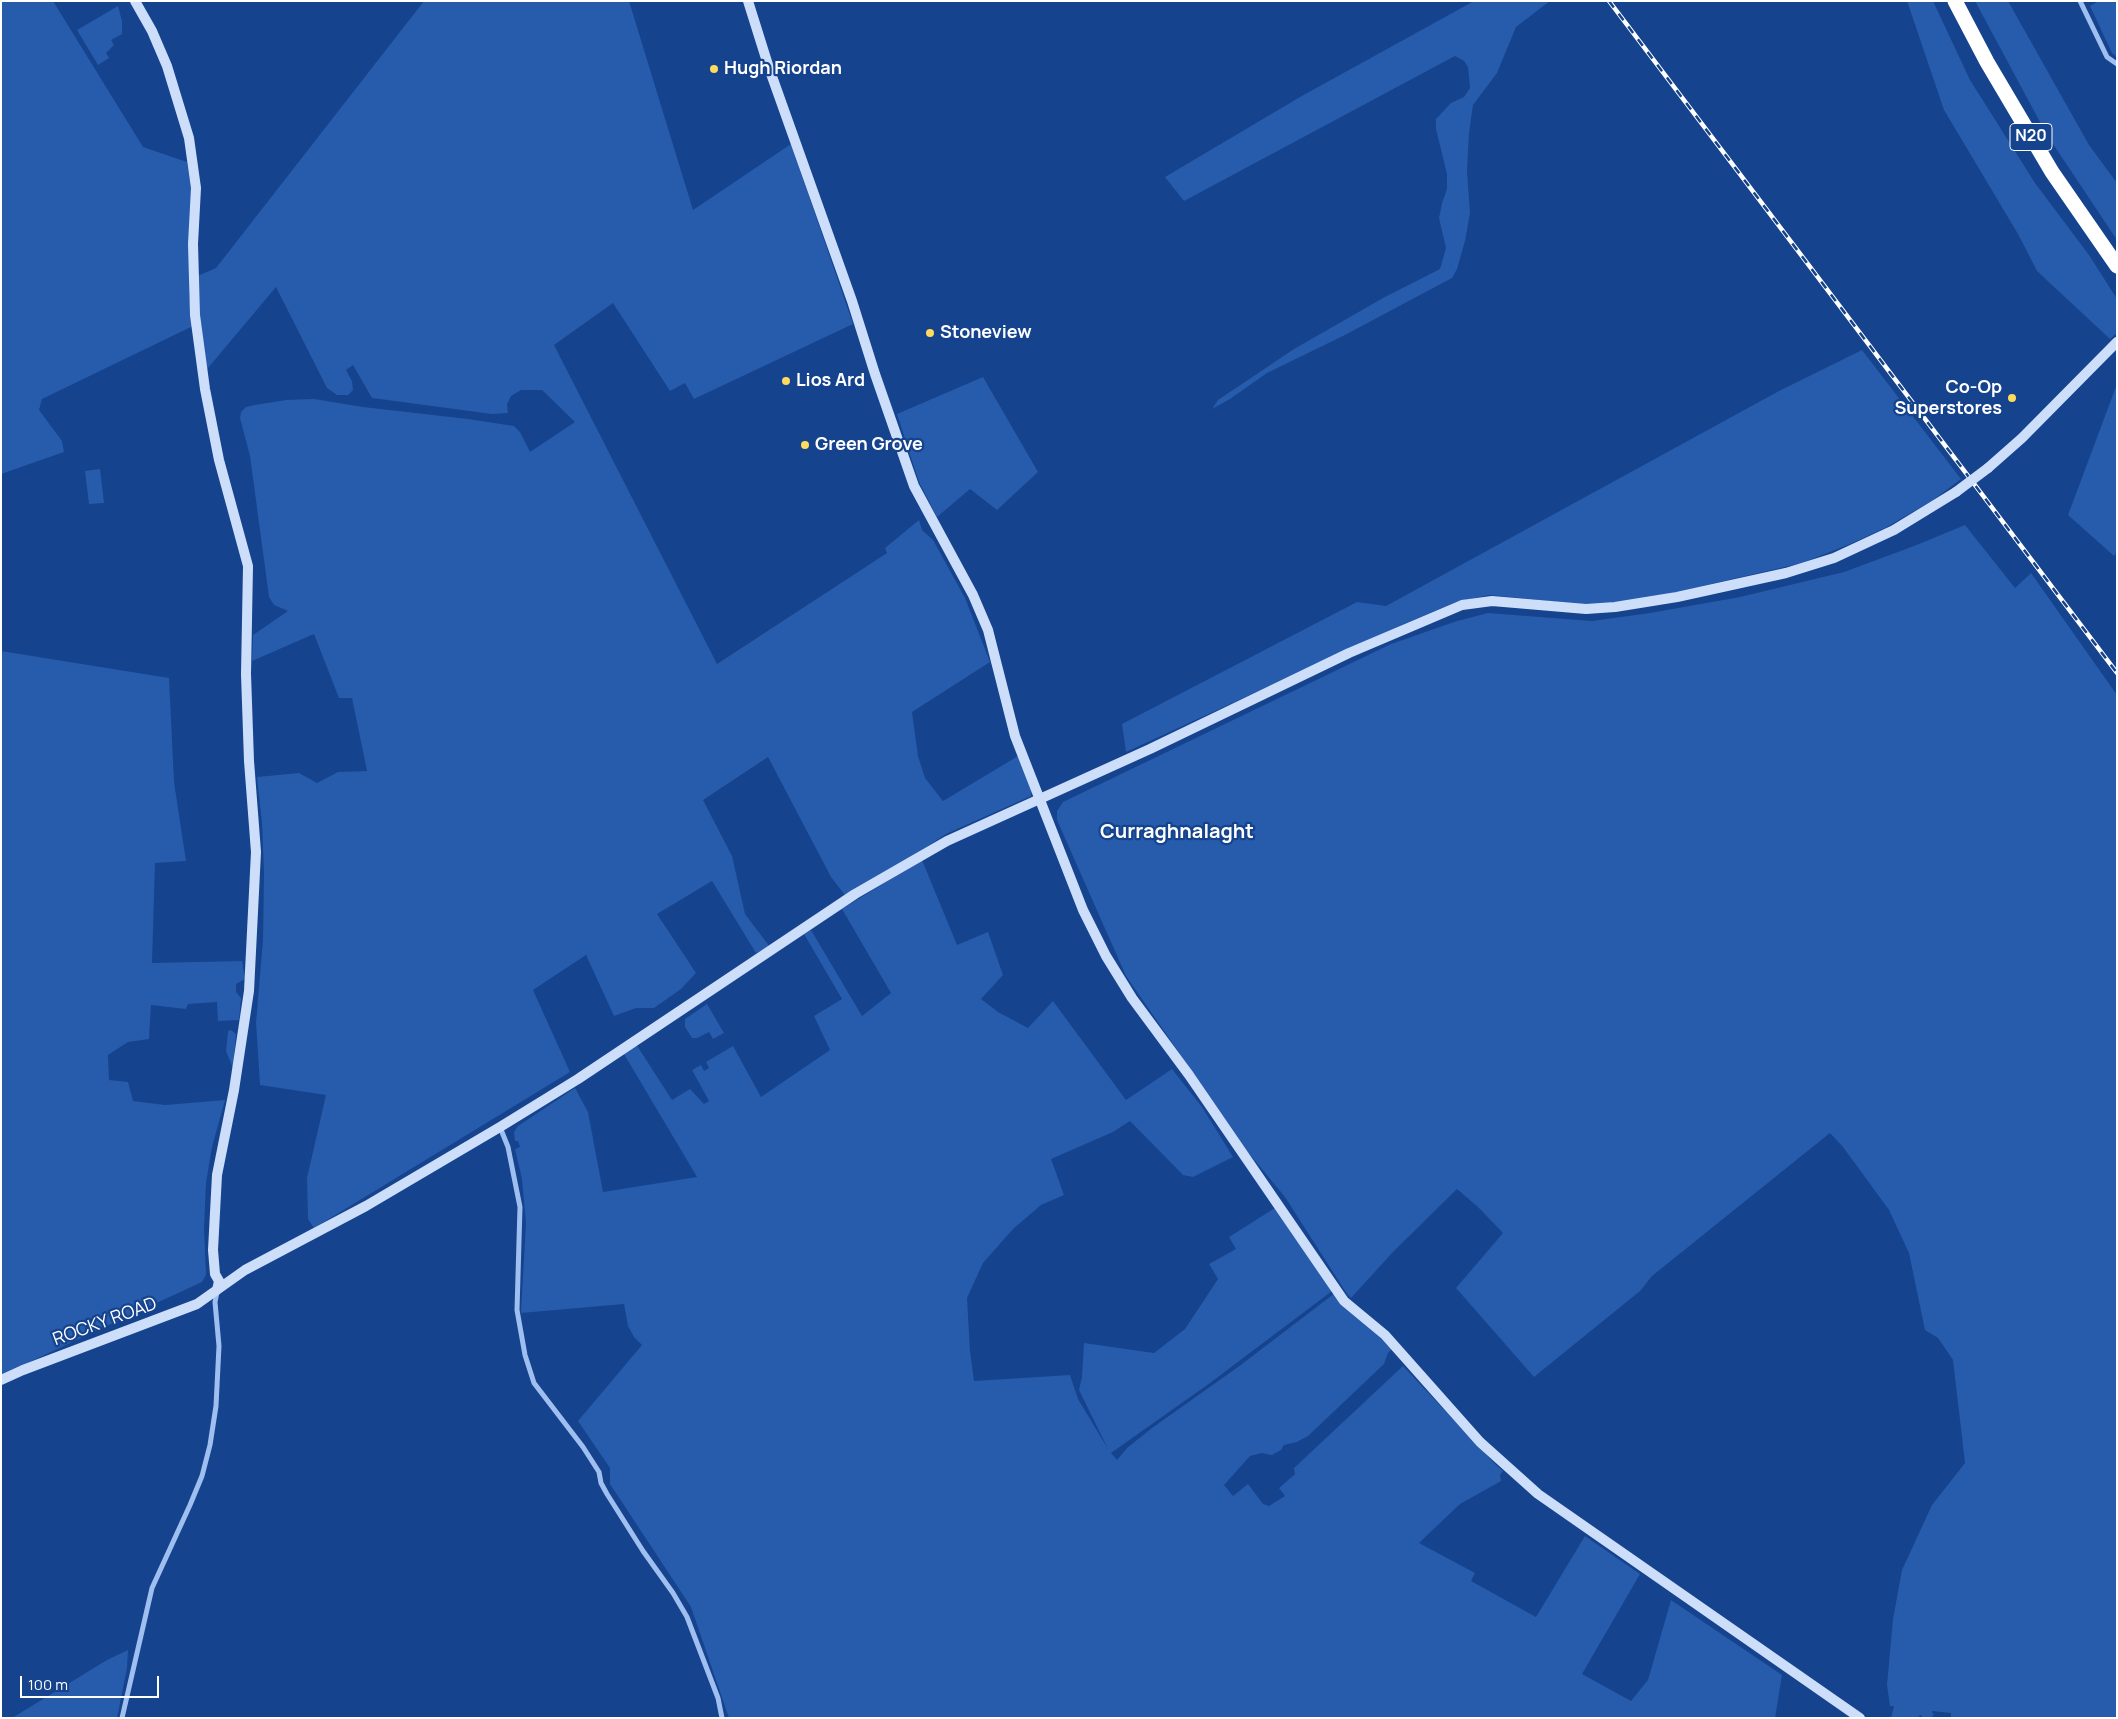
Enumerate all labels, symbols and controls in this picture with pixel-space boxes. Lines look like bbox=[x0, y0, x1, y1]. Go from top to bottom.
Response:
place label: Hugh Riordan bbox=[724, 58, 842, 80]
marker: Hugh Riordan bbox=[708, 63, 720, 75]
road number: N20 bbox=[2010, 124, 2052, 150]
place label: Stoneview bbox=[940, 322, 1032, 344]
marker: Stoneview bbox=[924, 327, 936, 339]
place label: Lios Ard bbox=[796, 370, 865, 392]
marker: Lios Ard bbox=[780, 375, 792, 387]
place label: Co-Op Superstores bbox=[1894, 377, 2002, 419]
marker: Co-Op Superstores bbox=[2006, 392, 2018, 404]
place label: Green Grove bbox=[815, 434, 923, 456]
marker: Green Grove bbox=[799, 439, 811, 451]
district label: Curraghnalaght bbox=[1100, 820, 1254, 844]
street label: ROCKY ROAD bbox=[50, 1293, 160, 1351]
scale bar bbox=[22, 1666, 161, 1698]
text: 100 m bbox=[28, 1674, 68, 1695]

